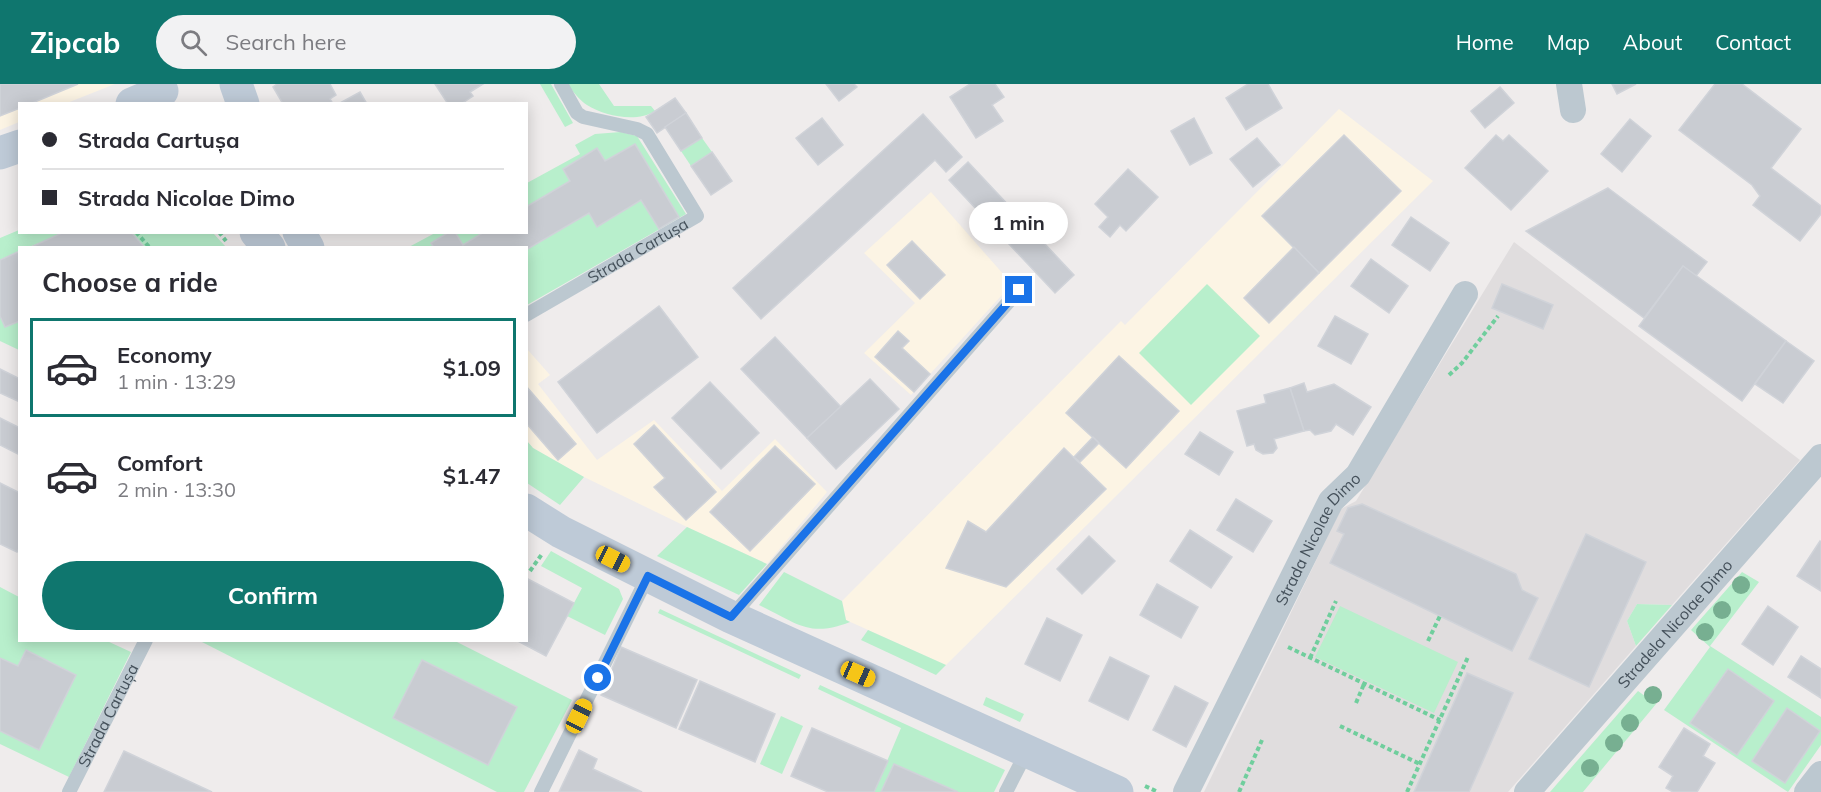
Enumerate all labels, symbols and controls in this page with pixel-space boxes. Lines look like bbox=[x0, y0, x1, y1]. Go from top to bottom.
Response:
search box bbox=[156, 15, 576, 69]
text: Zipcab bbox=[30, 25, 120, 60]
icon: search bbox=[177, 26, 210, 59]
text: Search here bbox=[225, 28, 346, 56]
text: Home bbox=[1456, 29, 1514, 55]
text: Map bbox=[1547, 29, 1590, 55]
text: About bbox=[1623, 29, 1682, 55]
text: Contact bbox=[1715, 29, 1791, 55]
text: Strada Cartușa bbox=[78, 126, 240, 154]
text: Strada Nicolae Dimo bbox=[78, 184, 295, 212]
callout: 1 min bbox=[970, 203, 1068, 245]
text: 1 min bbox=[992, 210, 1045, 235]
street label: Strada Cartușa bbox=[584, 213, 692, 287]
text: Choose a ride bbox=[42, 265, 218, 299]
route end bbox=[1005, 276, 1032, 303]
icon: car bbox=[45, 341, 99, 395]
text: Economy bbox=[117, 341, 212, 369]
text: $1.09 bbox=[443, 354, 501, 382]
text: 1 min · 13:29 bbox=[117, 369, 236, 394]
icon: car bbox=[45, 449, 99, 503]
text: Comfort bbox=[117, 449, 203, 477]
text: $1.47 bbox=[443, 462, 501, 490]
street label: Strada Nicolae Dimo bbox=[1271, 468, 1365, 609]
text: 2 min · 13:30 bbox=[117, 477, 236, 502]
car bbox=[593, 543, 633, 575]
street label: Stradela Nicolae Dimo bbox=[1613, 555, 1737, 692]
button: Confirm bbox=[42, 561, 504, 630]
car bbox=[838, 658, 878, 690]
street label: Strada Cartușa bbox=[73, 660, 142, 770]
route start bbox=[584, 664, 611, 691]
car bbox=[563, 696, 595, 736]

